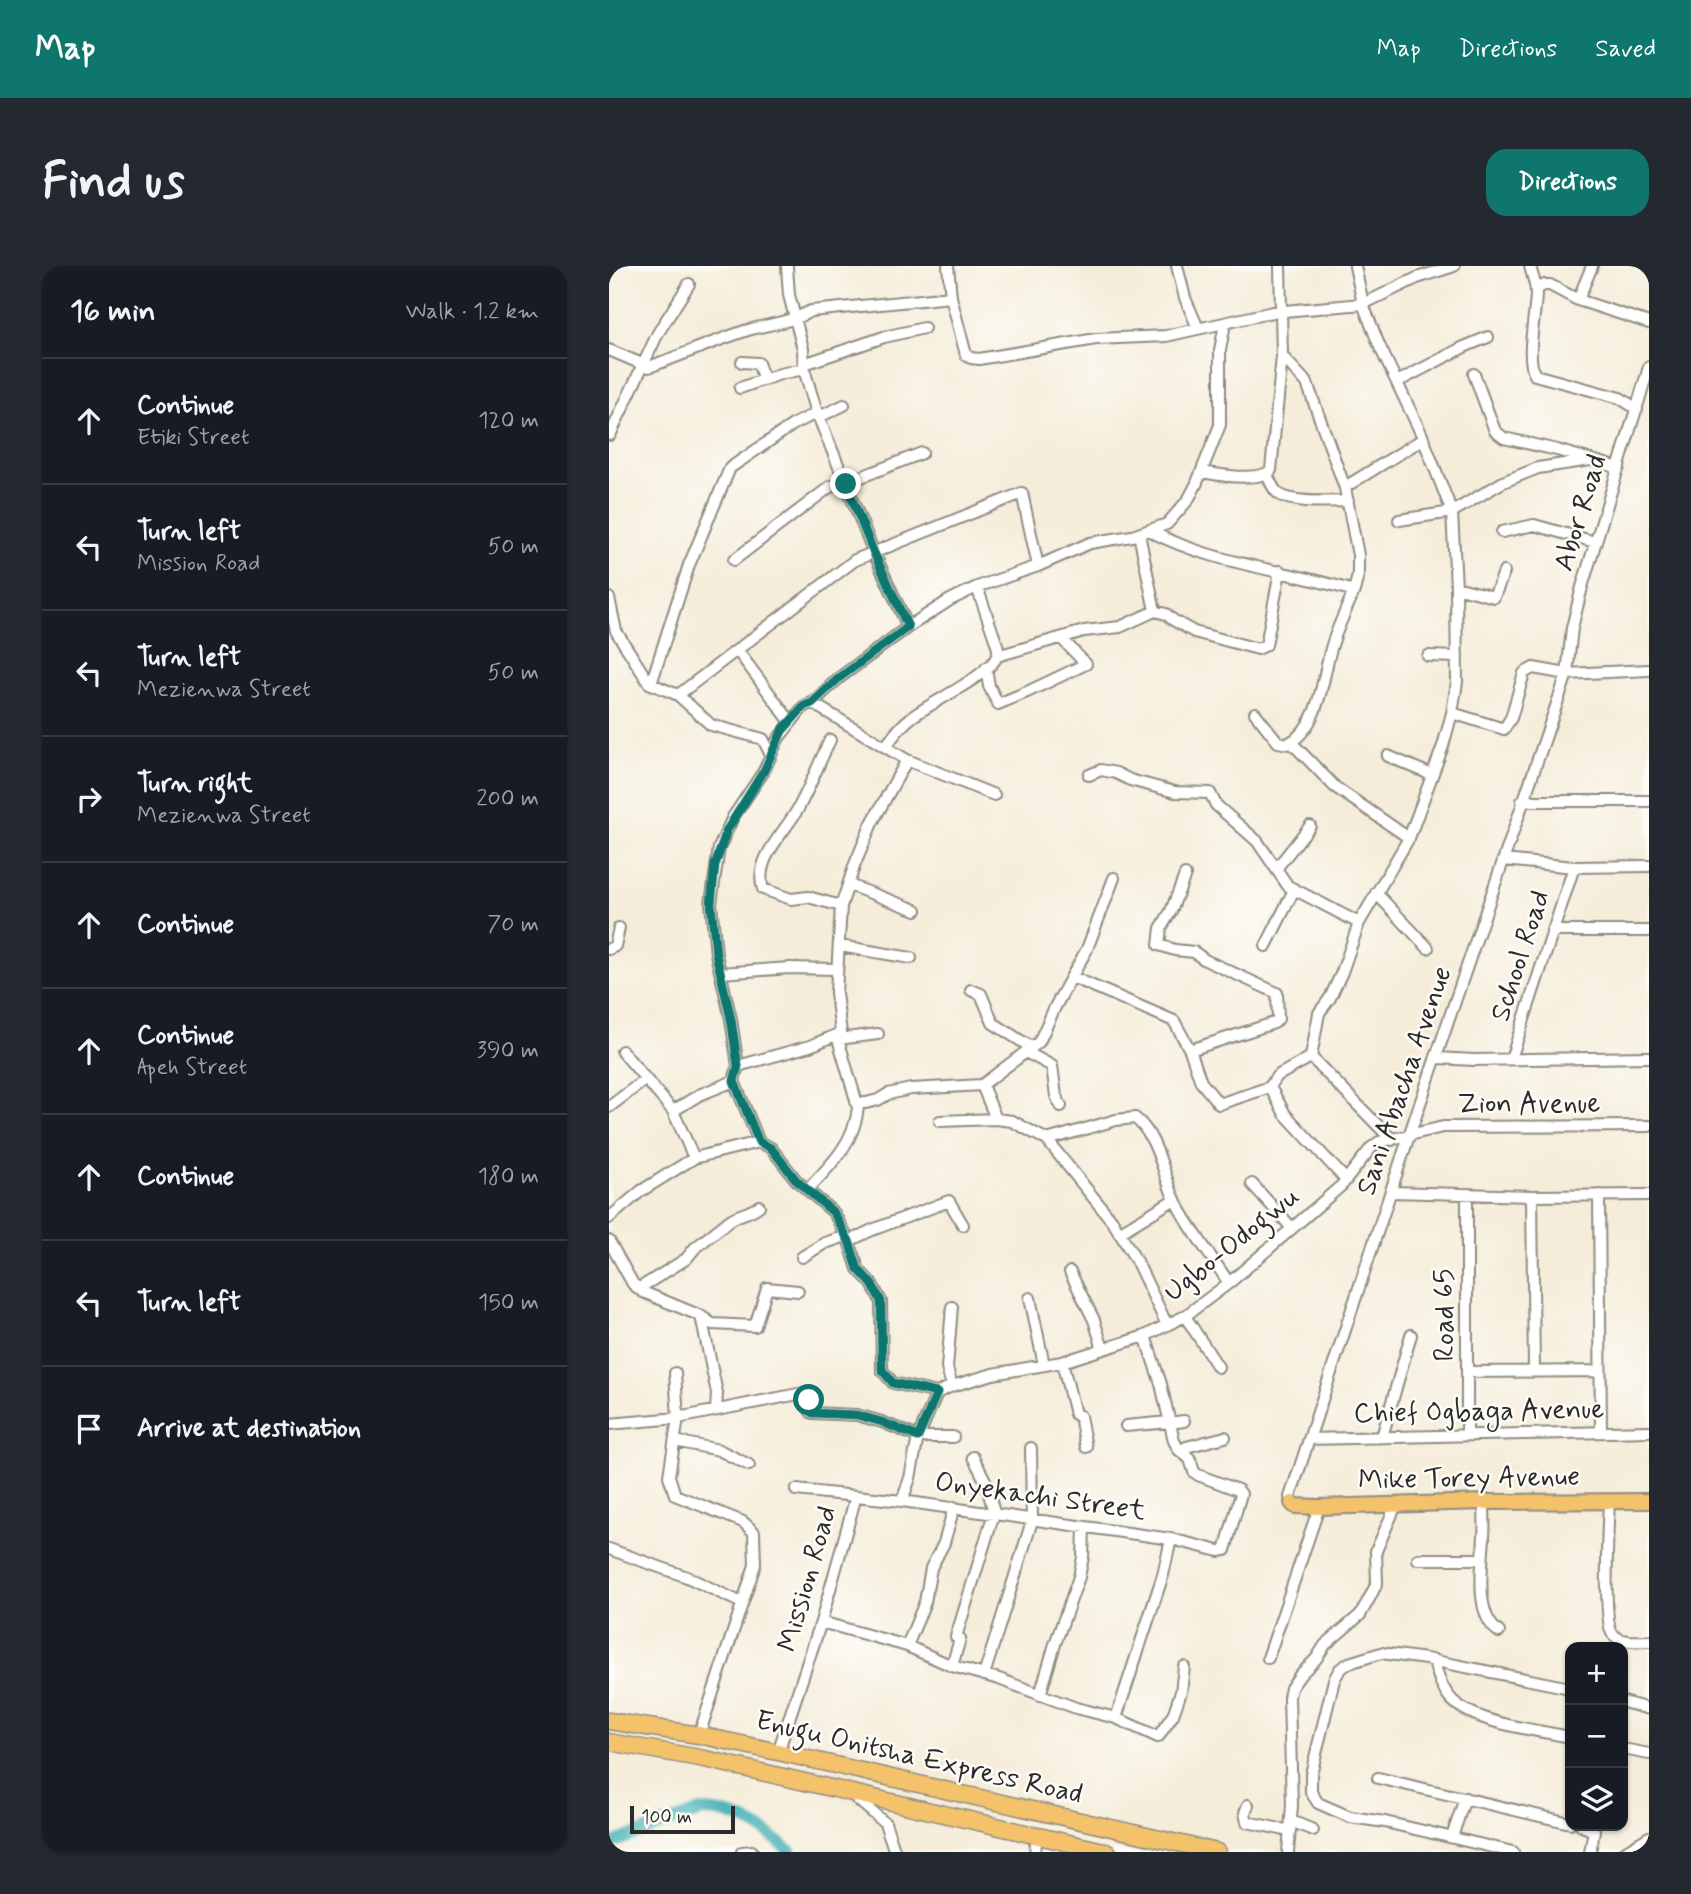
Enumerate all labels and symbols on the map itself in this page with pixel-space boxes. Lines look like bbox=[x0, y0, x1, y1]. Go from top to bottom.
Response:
street label: Abor Road bbox=[1546, 450, 1616, 576]
route end bbox=[830, 468, 861, 499]
street label: School Road bbox=[1482, 886, 1560, 1026]
street label: Sani Abacha Avenue bbox=[1348, 962, 1462, 1200]
street label: Zion Avenue bbox=[1458, 1086, 1600, 1123]
street label: Ugbo-Odogwu bbox=[1156, 1179, 1309, 1313]
street label: Road 65 bbox=[1427, 1269, 1464, 1361]
route start bbox=[793, 1384, 824, 1415]
street label: Chief Ogbaga Avenue bbox=[1353, 1391, 1605, 1435]
street label: Mike Torey Avenue bbox=[1358, 1459, 1580, 1499]
street label: Onyekachi Street bbox=[932, 1464, 1148, 1530]
street label: Mission Road bbox=[770, 1502, 846, 1656]
street label: Enugu Onitsha Express Road bbox=[751, 1702, 1086, 1817]
scale bar bbox=[630, 1803, 735, 1835]

